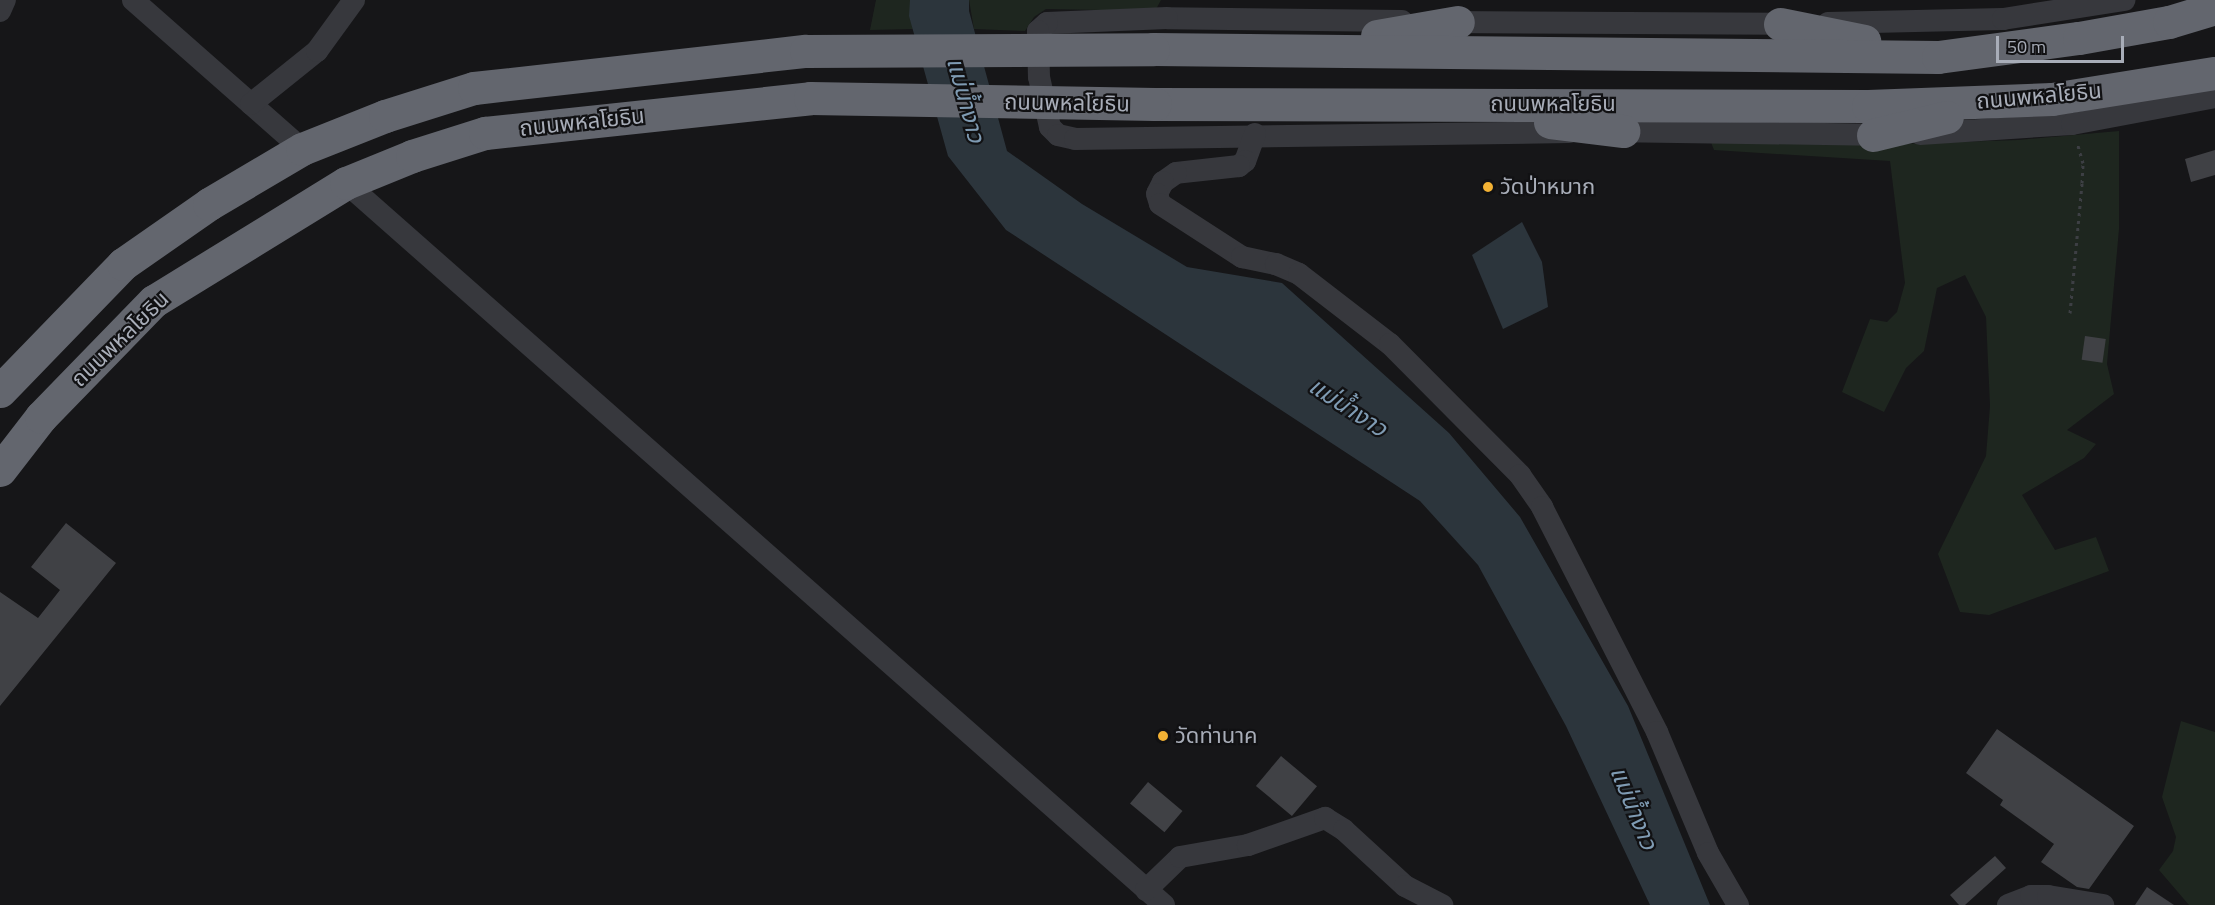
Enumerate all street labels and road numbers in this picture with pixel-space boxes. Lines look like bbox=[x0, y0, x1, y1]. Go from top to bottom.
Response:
street label: ถนนพหลโยธิน bbox=[1975, 77, 2103, 115]
street label: ถนนพหลโยธิน bbox=[1004, 89, 1130, 117]
street label: ถนนพหลโยธิน bbox=[1490, 91, 1616, 117]
street label: ถนนพหลโยธิน bbox=[518, 102, 646, 142]
street label: ถนนพหลโยธิน bbox=[66, 286, 174, 392]

